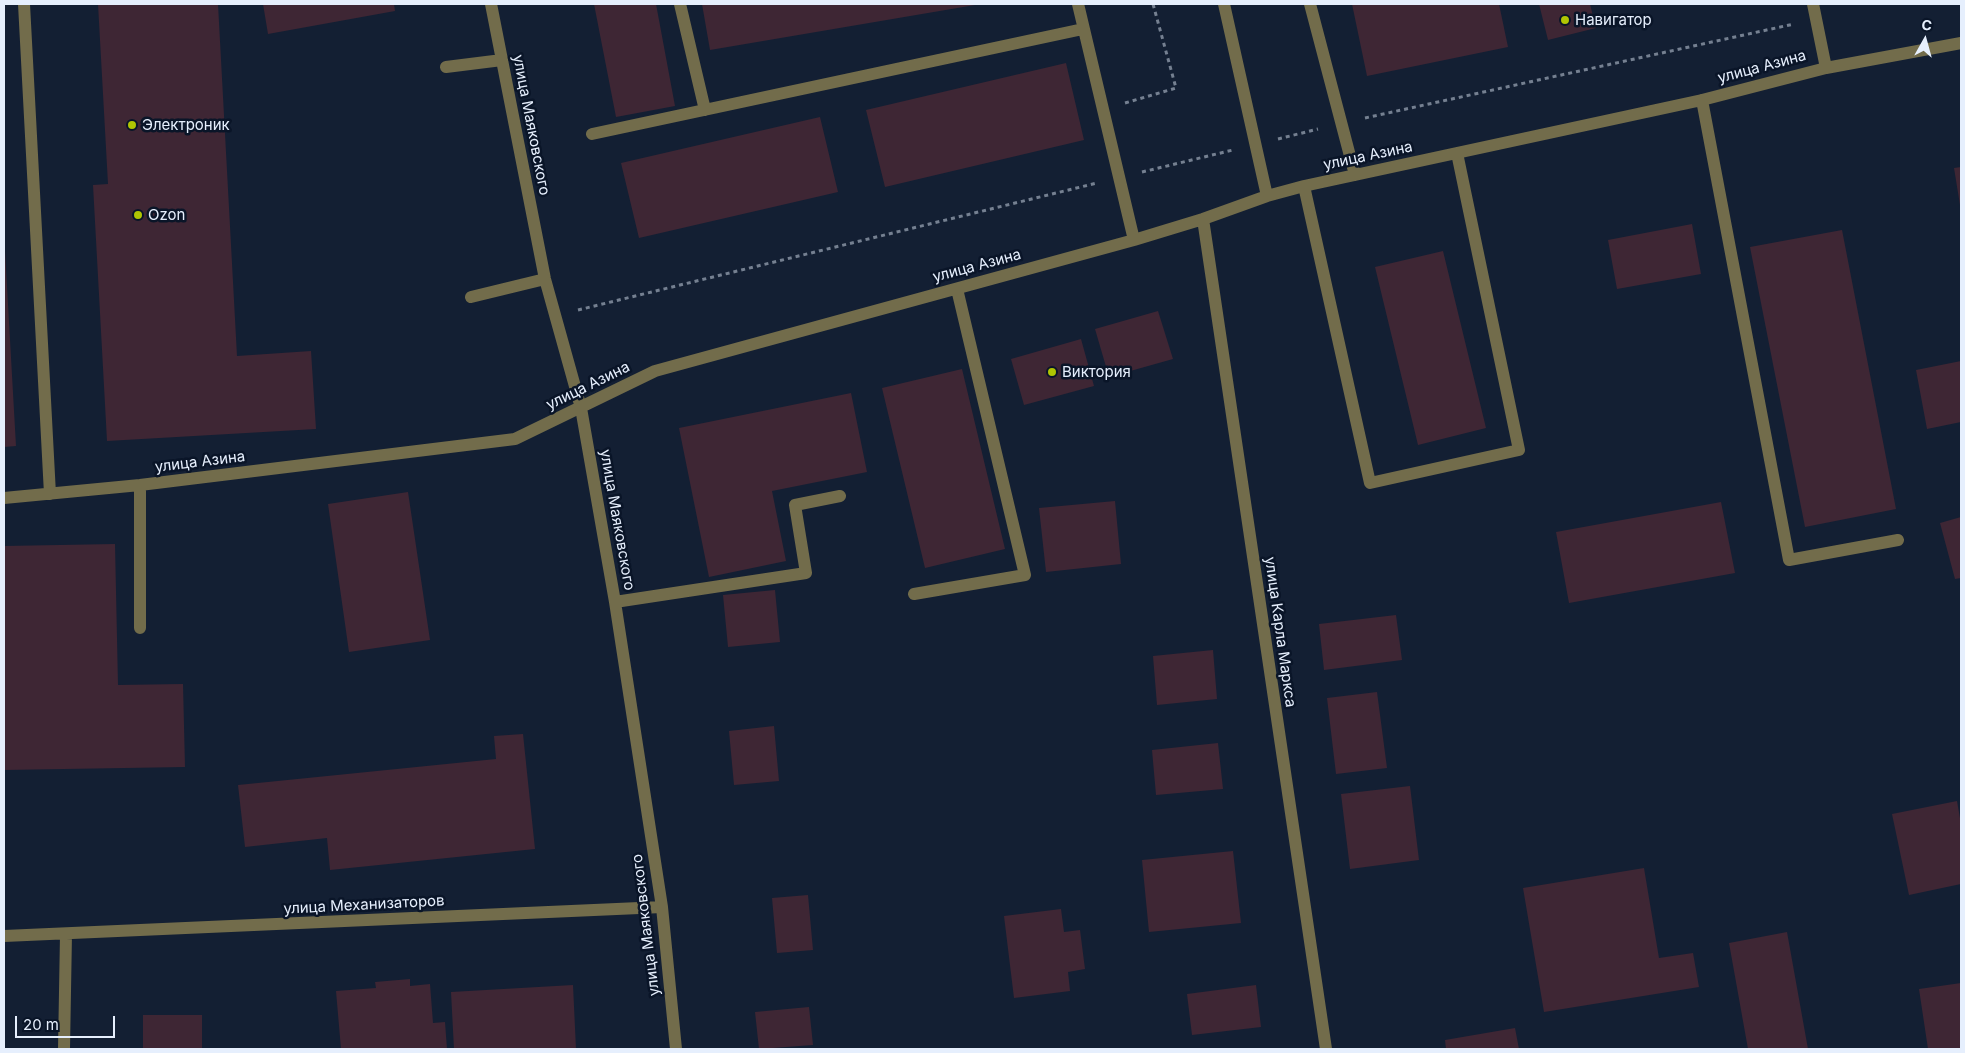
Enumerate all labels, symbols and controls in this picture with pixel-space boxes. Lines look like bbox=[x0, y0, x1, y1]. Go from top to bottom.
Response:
place label: Навигатор bbox=[1575, 11, 1652, 29]
marker: Навигатор bbox=[1559, 14, 1571, 26]
north arrow bbox=[1900, 15, 1950, 65]
text: С bbox=[1921, 16, 1933, 34]
street label: улица Азина bbox=[1716, 47, 1808, 87]
street label: улица Маяковского bbox=[509, 53, 553, 197]
place label: Электроник bbox=[142, 116, 230, 134]
marker: Электроник bbox=[126, 119, 138, 131]
street label: улица Азина bbox=[1322, 138, 1414, 174]
place label: Ozon bbox=[148, 206, 185, 224]
marker: Ozon bbox=[132, 209, 144, 221]
street label: улица Азина bbox=[931, 246, 1023, 286]
street label: улица Азина bbox=[543, 358, 633, 414]
place label: Виктория bbox=[1062, 363, 1131, 381]
marker: Виктория bbox=[1046, 366, 1058, 378]
street label: улица Азина bbox=[154, 448, 246, 476]
street label: улица Маяковского bbox=[596, 448, 638, 592]
street label: улица Карла Маркса bbox=[1261, 556, 1299, 708]
street label: улица Маяковского bbox=[628, 853, 664, 997]
street label: улица Механизаторов bbox=[283, 892, 445, 918]
scale bar bbox=[18, 1006, 118, 1038]
text: 20 m bbox=[23, 1015, 59, 1034]

